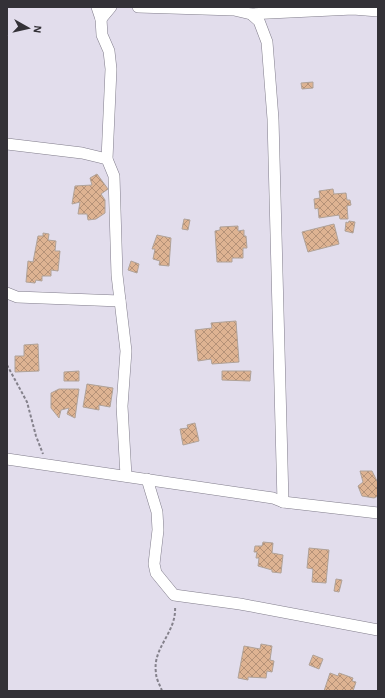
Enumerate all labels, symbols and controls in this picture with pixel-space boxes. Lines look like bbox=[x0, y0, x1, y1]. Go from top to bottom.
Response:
north arrow bbox=[8, 8, 48, 48]
text: N bbox=[31, 25, 43, 34]

